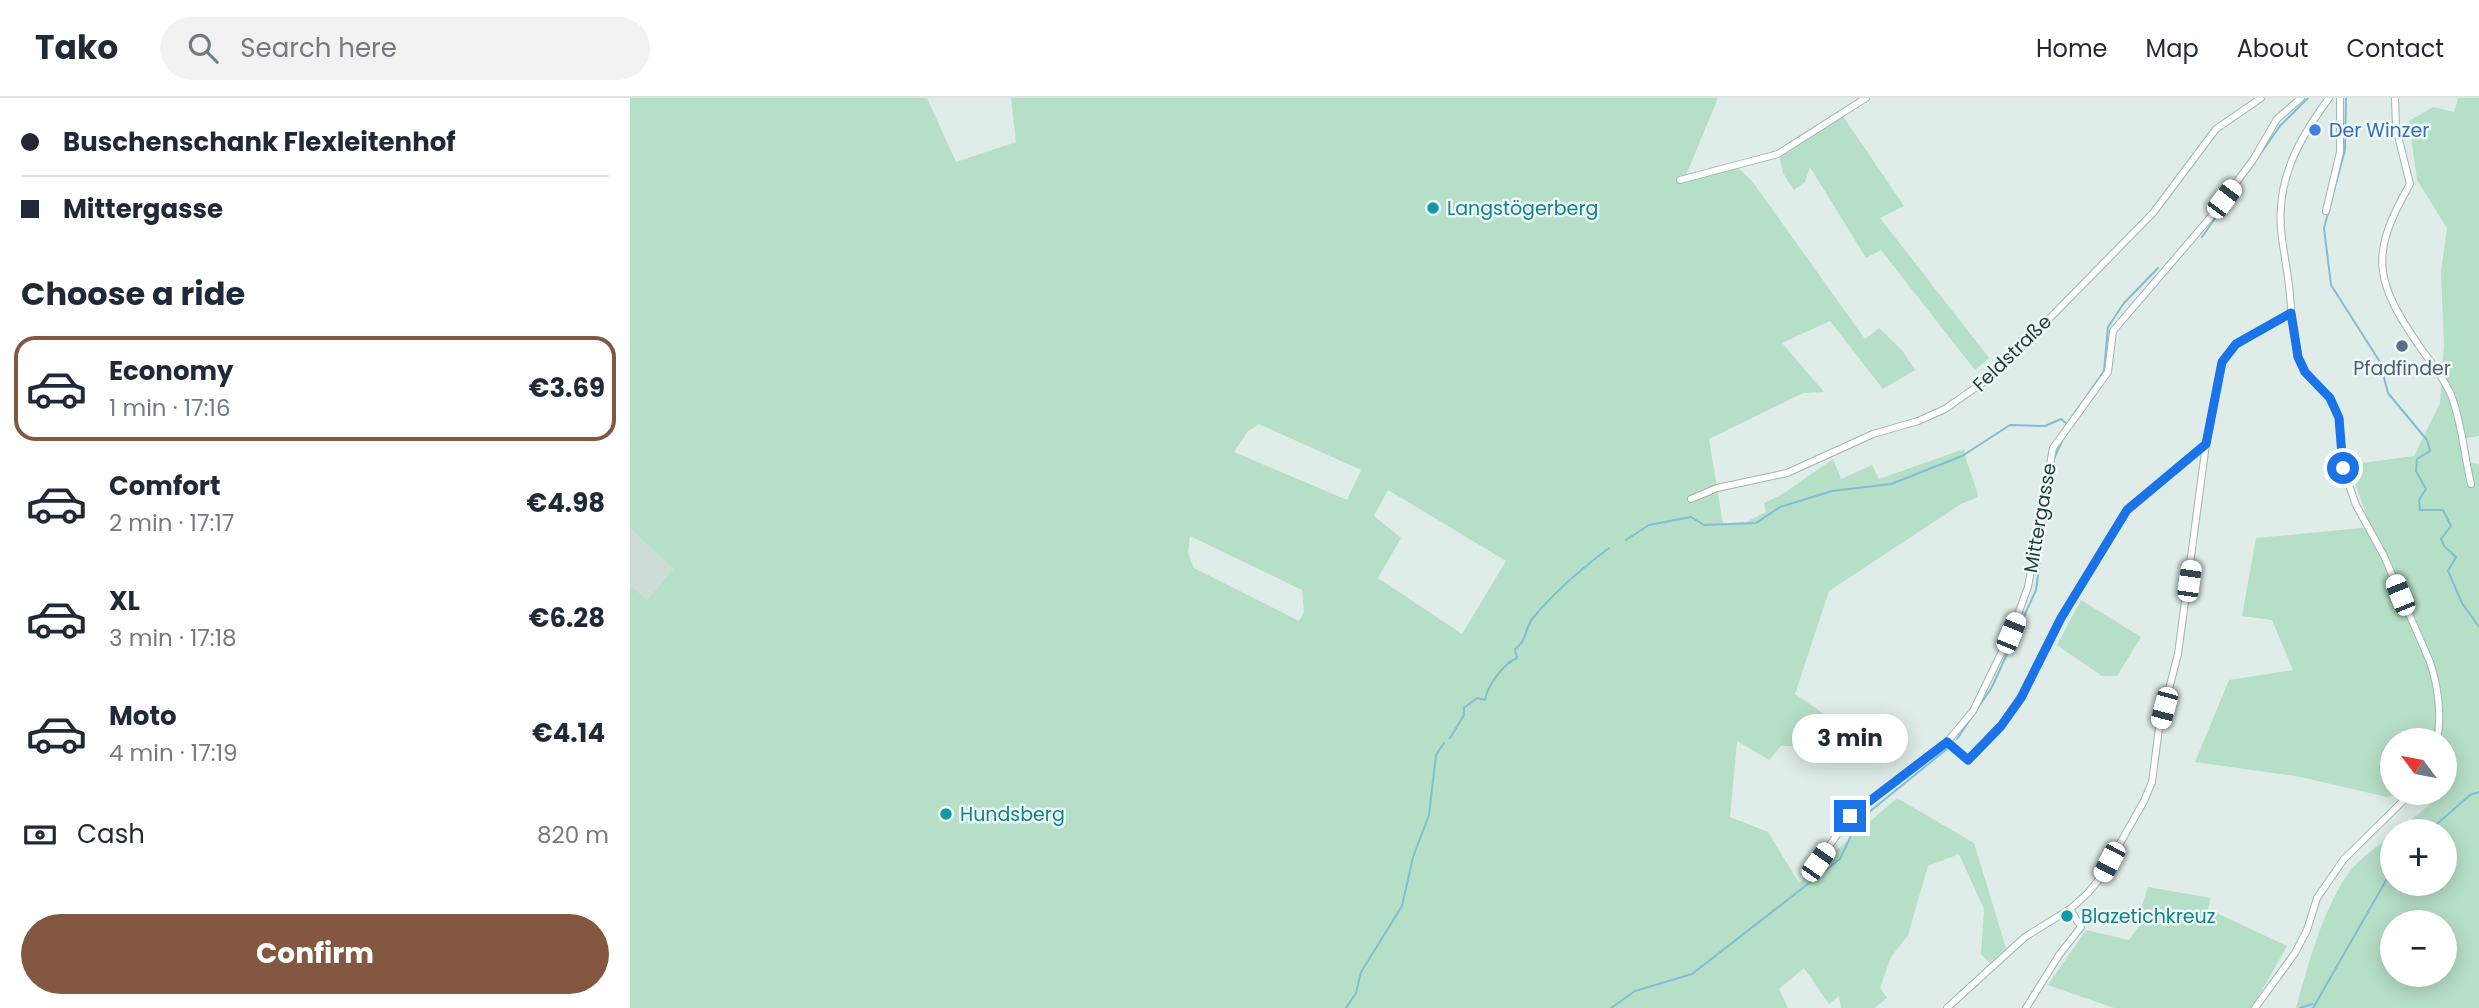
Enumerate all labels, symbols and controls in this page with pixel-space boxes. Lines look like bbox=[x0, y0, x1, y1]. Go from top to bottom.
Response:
search box bbox=[160, 17, 650, 80]
text: Tako bbox=[35, 24, 118, 71]
icon: search bbox=[184, 29, 222, 67]
text: Search here bbox=[240, 30, 397, 66]
text: Home bbox=[2036, 32, 2108, 65]
text: Map bbox=[2146, 32, 2199, 65]
text: About bbox=[2237, 32, 2308, 65]
text: Contact bbox=[2346, 32, 2444, 65]
place label: Der Winzer bbox=[2329, 117, 2429, 144]
marker: Der Winzer bbox=[2307, 122, 2323, 138]
text: Buschenschank Flexleitenhof bbox=[63, 124, 456, 160]
car bbox=[2203, 176, 2246, 222]
text: Mittergasse bbox=[63, 191, 223, 227]
place label: Langstögerberg bbox=[1447, 195, 1598, 222]
marker: Langstögerberg bbox=[1425, 200, 1441, 216]
text: Choose a ride bbox=[21, 271, 245, 316]
street label: Feldstraße bbox=[1967, 308, 2057, 398]
marker: Pfadfinder bbox=[2394, 338, 2410, 354]
text: Economy bbox=[109, 353, 233, 389]
place label: Pfadfinder bbox=[2353, 355, 2451, 382]
icon: car bbox=[25, 357, 88, 420]
text: €3.69 bbox=[529, 370, 605, 406]
text: 1 min · 17:16 bbox=[109, 392, 231, 424]
route start bbox=[2327, 452, 2359, 484]
street label: Mittergasse bbox=[2017, 461, 2063, 575]
text: Comfort bbox=[109, 468, 221, 504]
icon: car bbox=[25, 472, 88, 535]
text: €4.98 bbox=[527, 485, 605, 521]
text: 2 min · 17:17 bbox=[109, 507, 234, 539]
car bbox=[2176, 559, 2203, 603]
car bbox=[2383, 572, 2418, 618]
text: XL bbox=[109, 583, 140, 619]
icon: car bbox=[25, 587, 88, 650]
text: €6.28 bbox=[529, 600, 605, 636]
car bbox=[1994, 610, 2029, 656]
text: 3 min · 17:18 bbox=[109, 622, 237, 654]
car bbox=[2149, 685, 2180, 731]
text: Moto bbox=[109, 698, 177, 734]
icon: car bbox=[25, 702, 88, 765]
callout: 3 min bbox=[1792, 714, 1908, 764]
text: €4.14 bbox=[532, 715, 605, 751]
text: 3 min bbox=[1817, 722, 1883, 754]
north arrow bbox=[2380, 728, 2457, 805]
map controls bbox=[2380, 728, 2457, 987]
text: 4 min · 17:19 bbox=[109, 737, 238, 769]
route end bbox=[1834, 800, 1866, 832]
place label: Hundsberg bbox=[960, 801, 1065, 828]
marker: Hundsberg bbox=[938, 806, 954, 822]
icon: cash bbox=[21, 816, 59, 854]
text: Cash bbox=[77, 816, 145, 852]
text: 820 m bbox=[537, 819, 609, 851]
button: + bbox=[2380, 819, 2457, 896]
car bbox=[1798, 839, 1839, 885]
car bbox=[2090, 839, 2129, 885]
place label: Blazetichkreuz bbox=[2081, 903, 2215, 930]
marker: Blazetichkreuz bbox=[2059, 908, 2075, 924]
button: − bbox=[2380, 910, 2457, 987]
button: Confirm bbox=[21, 914, 609, 994]

